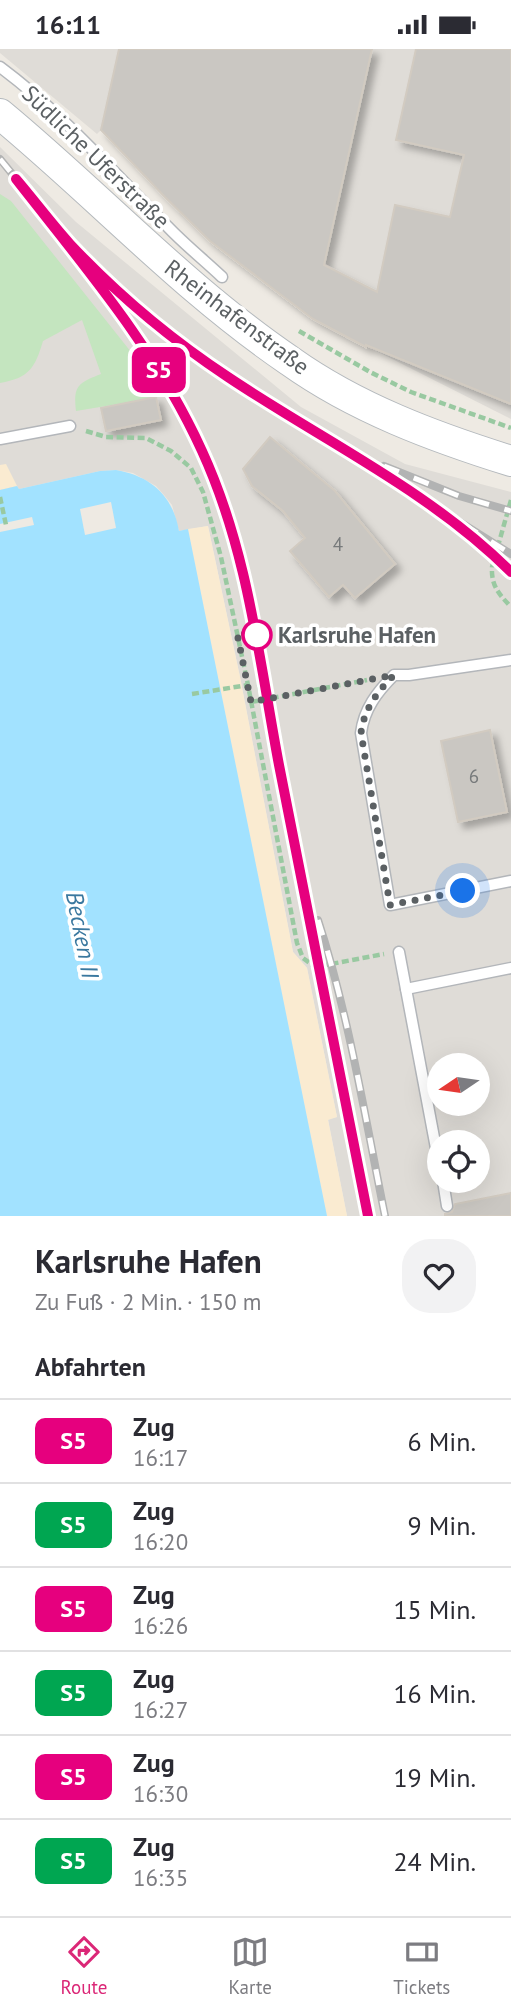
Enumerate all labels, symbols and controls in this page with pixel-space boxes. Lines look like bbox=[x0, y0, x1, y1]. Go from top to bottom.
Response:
text: 16:11 bbox=[35, 8, 101, 41]
street label: Südliche Uferstraße bbox=[16, 79, 176, 235]
street label: Rheinhafenstraße bbox=[159, 253, 316, 381]
line badge: S5 bbox=[128, 347, 190, 393]
text: S5 bbox=[146, 354, 172, 385]
house number: 4 bbox=[333, 532, 343, 556]
marker: Karlsruhe Hafen bbox=[242, 620, 272, 650]
place label: Karlsruhe Hafen bbox=[278, 620, 436, 649]
house number: 6 bbox=[469, 764, 479, 788]
your location bbox=[445, 873, 480, 908]
water label: Becken II bbox=[59, 889, 106, 981]
north arrow bbox=[427, 1053, 490, 1117]
map controls bbox=[427, 1053, 490, 1193]
button: locate bbox=[427, 1130, 490, 1193]
text: Karlsruhe Hafen bbox=[35, 1239, 262, 1282]
button: heart bbox=[402, 1239, 476, 1313]
text: Zu Fuß · 2 Min. · 150 m bbox=[35, 1287, 261, 1316]
text: Abfahrten bbox=[35, 1350, 146, 1383]
text: Zug bbox=[133, 1410, 175, 1443]
text: S5 bbox=[60, 1425, 87, 1456]
text: 6 Min. bbox=[408, 1425, 476, 1458]
text: 16:17 bbox=[133, 1443, 188, 1472]
text: Zug bbox=[133, 1494, 175, 1527]
text: S5 bbox=[60, 1509, 87, 1540]
text: 9 Min. bbox=[408, 1509, 476, 1542]
text: 16:20 bbox=[133, 1527, 188, 1556]
text: Zug bbox=[133, 1578, 175, 1611]
text: S5 bbox=[60, 1593, 87, 1624]
text: 15 Min. bbox=[393, 1593, 476, 1626]
text: 16:26 bbox=[133, 1611, 188, 1640]
text: Zug bbox=[133, 1662, 175, 1695]
text: S5 bbox=[60, 1677, 87, 1708]
text: 16 Min. bbox=[393, 1677, 476, 1710]
text: 16:27 bbox=[133, 1695, 188, 1724]
text: Zug bbox=[133, 1746, 175, 1779]
text: S5 bbox=[60, 1761, 87, 1792]
text: 19 Min. bbox=[393, 1761, 476, 1794]
text: 16:30 bbox=[133, 1779, 188, 1808]
text: Zug bbox=[133, 1830, 175, 1863]
text: S5 bbox=[60, 1845, 87, 1876]
text: 24 Min. bbox=[393, 1845, 476, 1878]
text: 16:35 bbox=[133, 1863, 188, 1892]
tab: Route bbox=[61, 1933, 107, 1999]
tab: Karte bbox=[229, 1933, 272, 1999]
tab: Tickets bbox=[393, 1933, 450, 1999]

